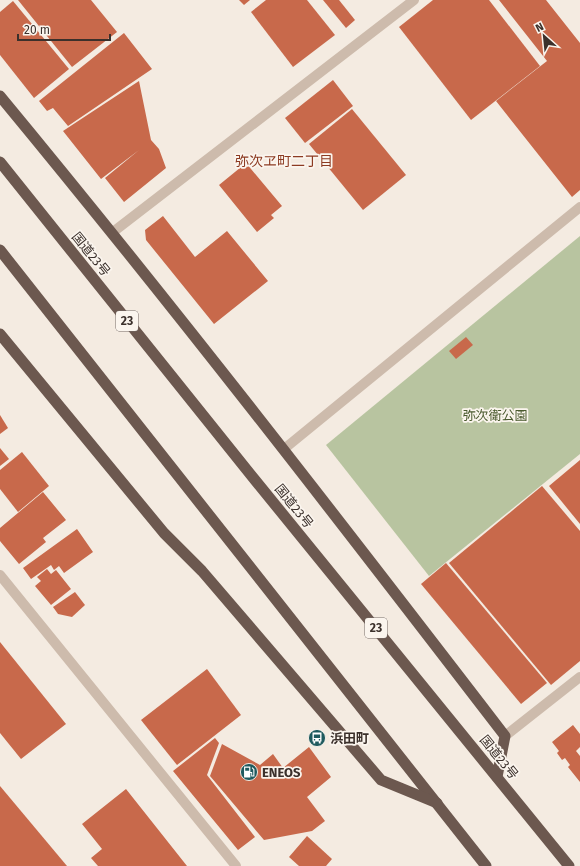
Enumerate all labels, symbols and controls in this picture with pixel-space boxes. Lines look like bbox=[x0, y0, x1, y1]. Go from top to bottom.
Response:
scale bar bbox=[18, 16, 110, 42]
north arrow bbox=[524, 16, 564, 56]
text: N bbox=[533, 20, 546, 35]
text: 20 m bbox=[24, 23, 50, 37]
district label: 弥次ヱ町二丁目 bbox=[235, 153, 333, 170]
street label: 国道23号 bbox=[69, 229, 113, 279]
road number: 23 bbox=[116, 311, 138, 331]
park label: 弥次衛公園 bbox=[462, 408, 528, 423]
street label: 国道23号 bbox=[272, 481, 316, 531]
road number: 23 bbox=[365, 618, 387, 638]
bus stop icon: 浜田町 bbox=[307, 728, 327, 748]
place label: 浜田町 bbox=[330, 731, 369, 746]
street label: 国道23号 bbox=[477, 732, 521, 782]
fuel station icon: ENEOS bbox=[239, 762, 259, 782]
place label: ENEOS bbox=[262, 765, 301, 780]

